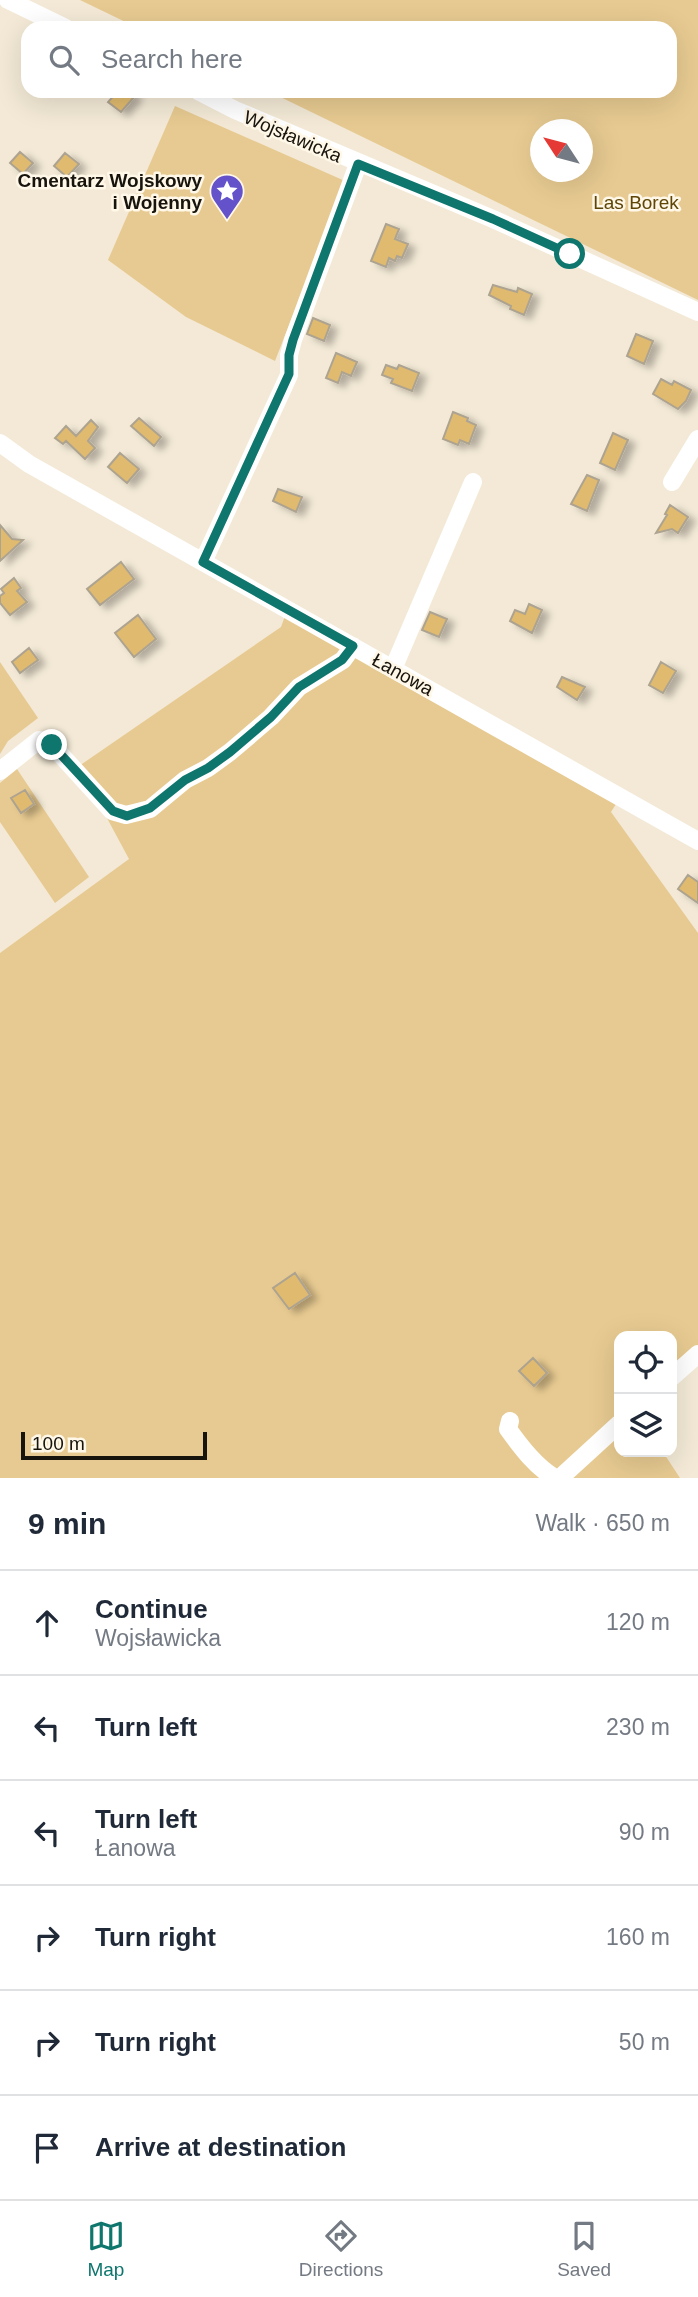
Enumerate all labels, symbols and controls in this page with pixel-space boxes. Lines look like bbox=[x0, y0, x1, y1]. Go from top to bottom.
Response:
search box bbox=[21, 21, 677, 98]
icon: search bbox=[45, 41, 83, 79]
text: Search here bbox=[101, 44, 243, 74]
street label: Wojsławicka bbox=[241, 106, 345, 167]
north arrow bbox=[530, 119, 593, 182]
place label: Cmentarz Wojskowy i Wojenny bbox=[18, 170, 202, 213]
place icon: Cmentarz Wojskowy i Wojenny bbox=[208, 172, 246, 221]
park label: Las Borek bbox=[593, 192, 679, 213]
route start bbox=[554, 238, 585, 269]
street label: Łanowa bbox=[369, 649, 437, 700]
route end bbox=[36, 729, 67, 760]
map controls bbox=[614, 1331, 677, 1457]
button: locate bbox=[614, 1331, 677, 1394]
button: layers bbox=[614, 1394, 677, 1457]
scale bar bbox=[21, 1429, 206, 1461]
text: 100 m bbox=[32, 1433, 85, 1454]
text: 9 min bbox=[28, 1507, 106, 1540]
text: Walk · 650 m bbox=[535, 1510, 670, 1536]
text: Continue bbox=[95, 1594, 208, 1624]
icon: ahead bbox=[28, 1604, 66, 1642]
text: 120 m bbox=[606, 1609, 670, 1635]
text: Wojsławicka bbox=[95, 1625, 221, 1651]
icon: left bbox=[28, 1709, 66, 1747]
text: Turn left bbox=[95, 1712, 197, 1742]
text: 230 m bbox=[606, 1714, 670, 1740]
text: Turn left bbox=[95, 1804, 197, 1834]
icon: left bbox=[28, 1814, 66, 1852]
text: 90 m bbox=[619, 1819, 670, 1845]
text: Łanowa bbox=[95, 1835, 176, 1861]
icon: right bbox=[28, 1919, 66, 1957]
text: Turn right bbox=[95, 1922, 216, 1952]
text: 160 m bbox=[606, 1924, 670, 1950]
icon: right bbox=[28, 2024, 66, 2062]
text: Turn right bbox=[95, 2027, 216, 2057]
text: 50 m bbox=[619, 2029, 670, 2055]
icon: arrive bbox=[28, 2129, 66, 2167]
text: Arrive at destination bbox=[95, 2132, 346, 2162]
tab: Map bbox=[87, 2217, 125, 2281]
tab: Directions bbox=[299, 2217, 383, 2281]
tab: Saved bbox=[557, 2217, 611, 2281]

